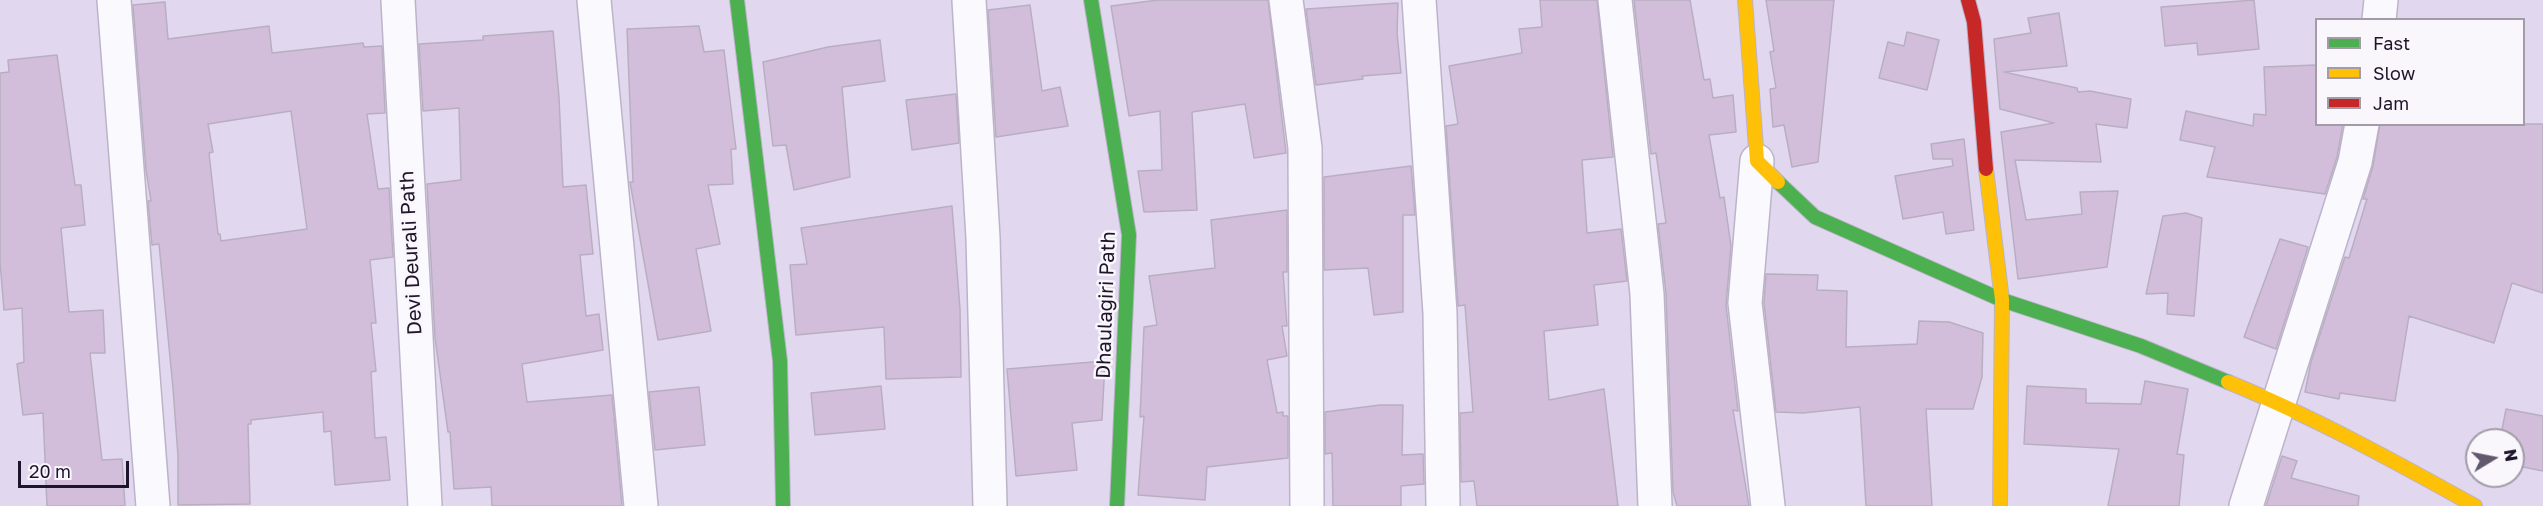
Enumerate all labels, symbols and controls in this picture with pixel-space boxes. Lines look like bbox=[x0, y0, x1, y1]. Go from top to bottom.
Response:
legend bbox=[2315, 18, 2525, 126]
text: Fast bbox=[2373, 32, 2410, 54]
text: Slow bbox=[2373, 62, 2415, 84]
text: Jam bbox=[2373, 92, 2409, 114]
street label: Devi Deurali Path bbox=[395, 170, 427, 336]
street label: Dhaulagiri Path bbox=[1091, 231, 1121, 379]
north arrow bbox=[2465, 428, 2525, 488]
text: N bbox=[2500, 447, 2522, 463]
scale bar bbox=[21, 449, 132, 487]
text: 20 m bbox=[29, 460, 71, 482]

